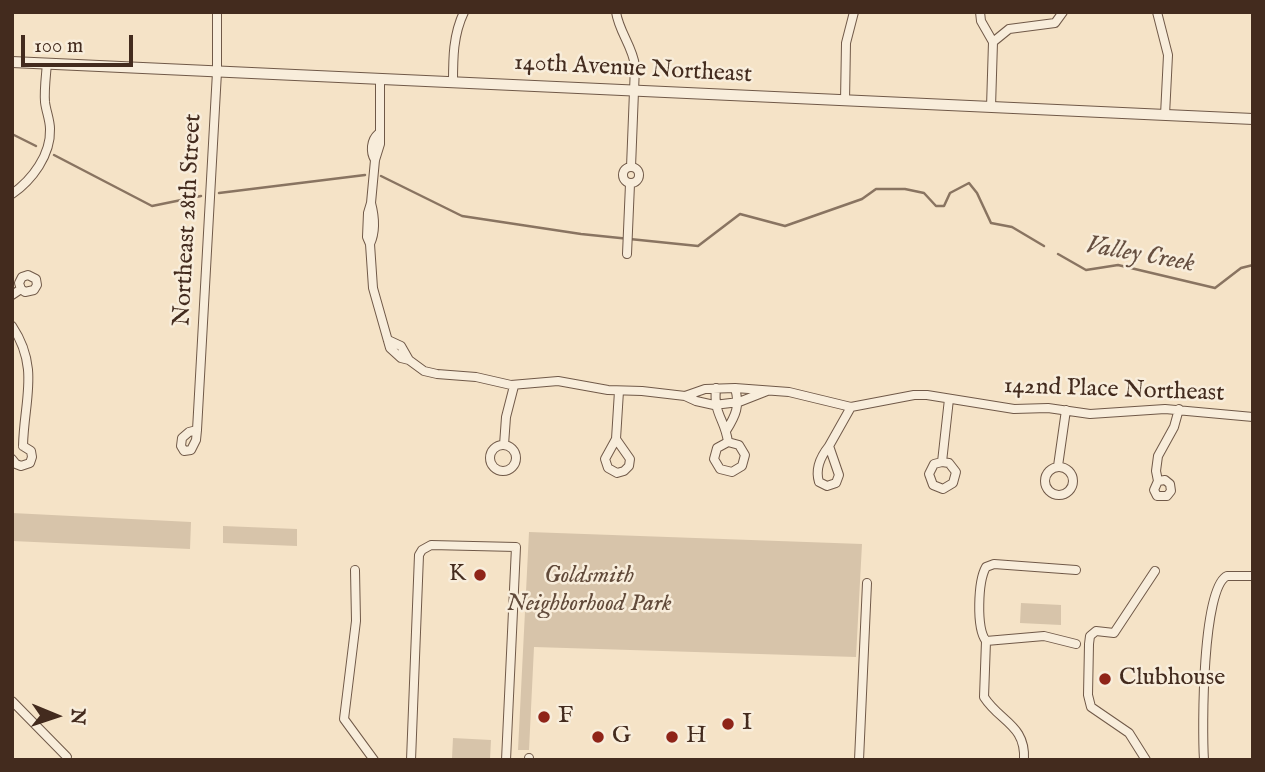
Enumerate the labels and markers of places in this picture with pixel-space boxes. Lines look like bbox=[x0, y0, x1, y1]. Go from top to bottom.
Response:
place label: K bbox=[449, 561, 466, 589]
marker: K bbox=[472, 567, 488, 583]
place label: Clubhouse bbox=[1119, 665, 1225, 693]
marker: Clubhouse bbox=[1097, 671, 1113, 687]
place label: F bbox=[558, 703, 573, 731]
marker: F bbox=[536, 709, 552, 725]
place label: I bbox=[742, 710, 752, 738]
marker: I bbox=[720, 716, 736, 732]
place label: G bbox=[612, 723, 631, 751]
place label: H bbox=[686, 723, 707, 751]
marker: G bbox=[590, 729, 606, 745]
marker: H bbox=[664, 729, 680, 745]

